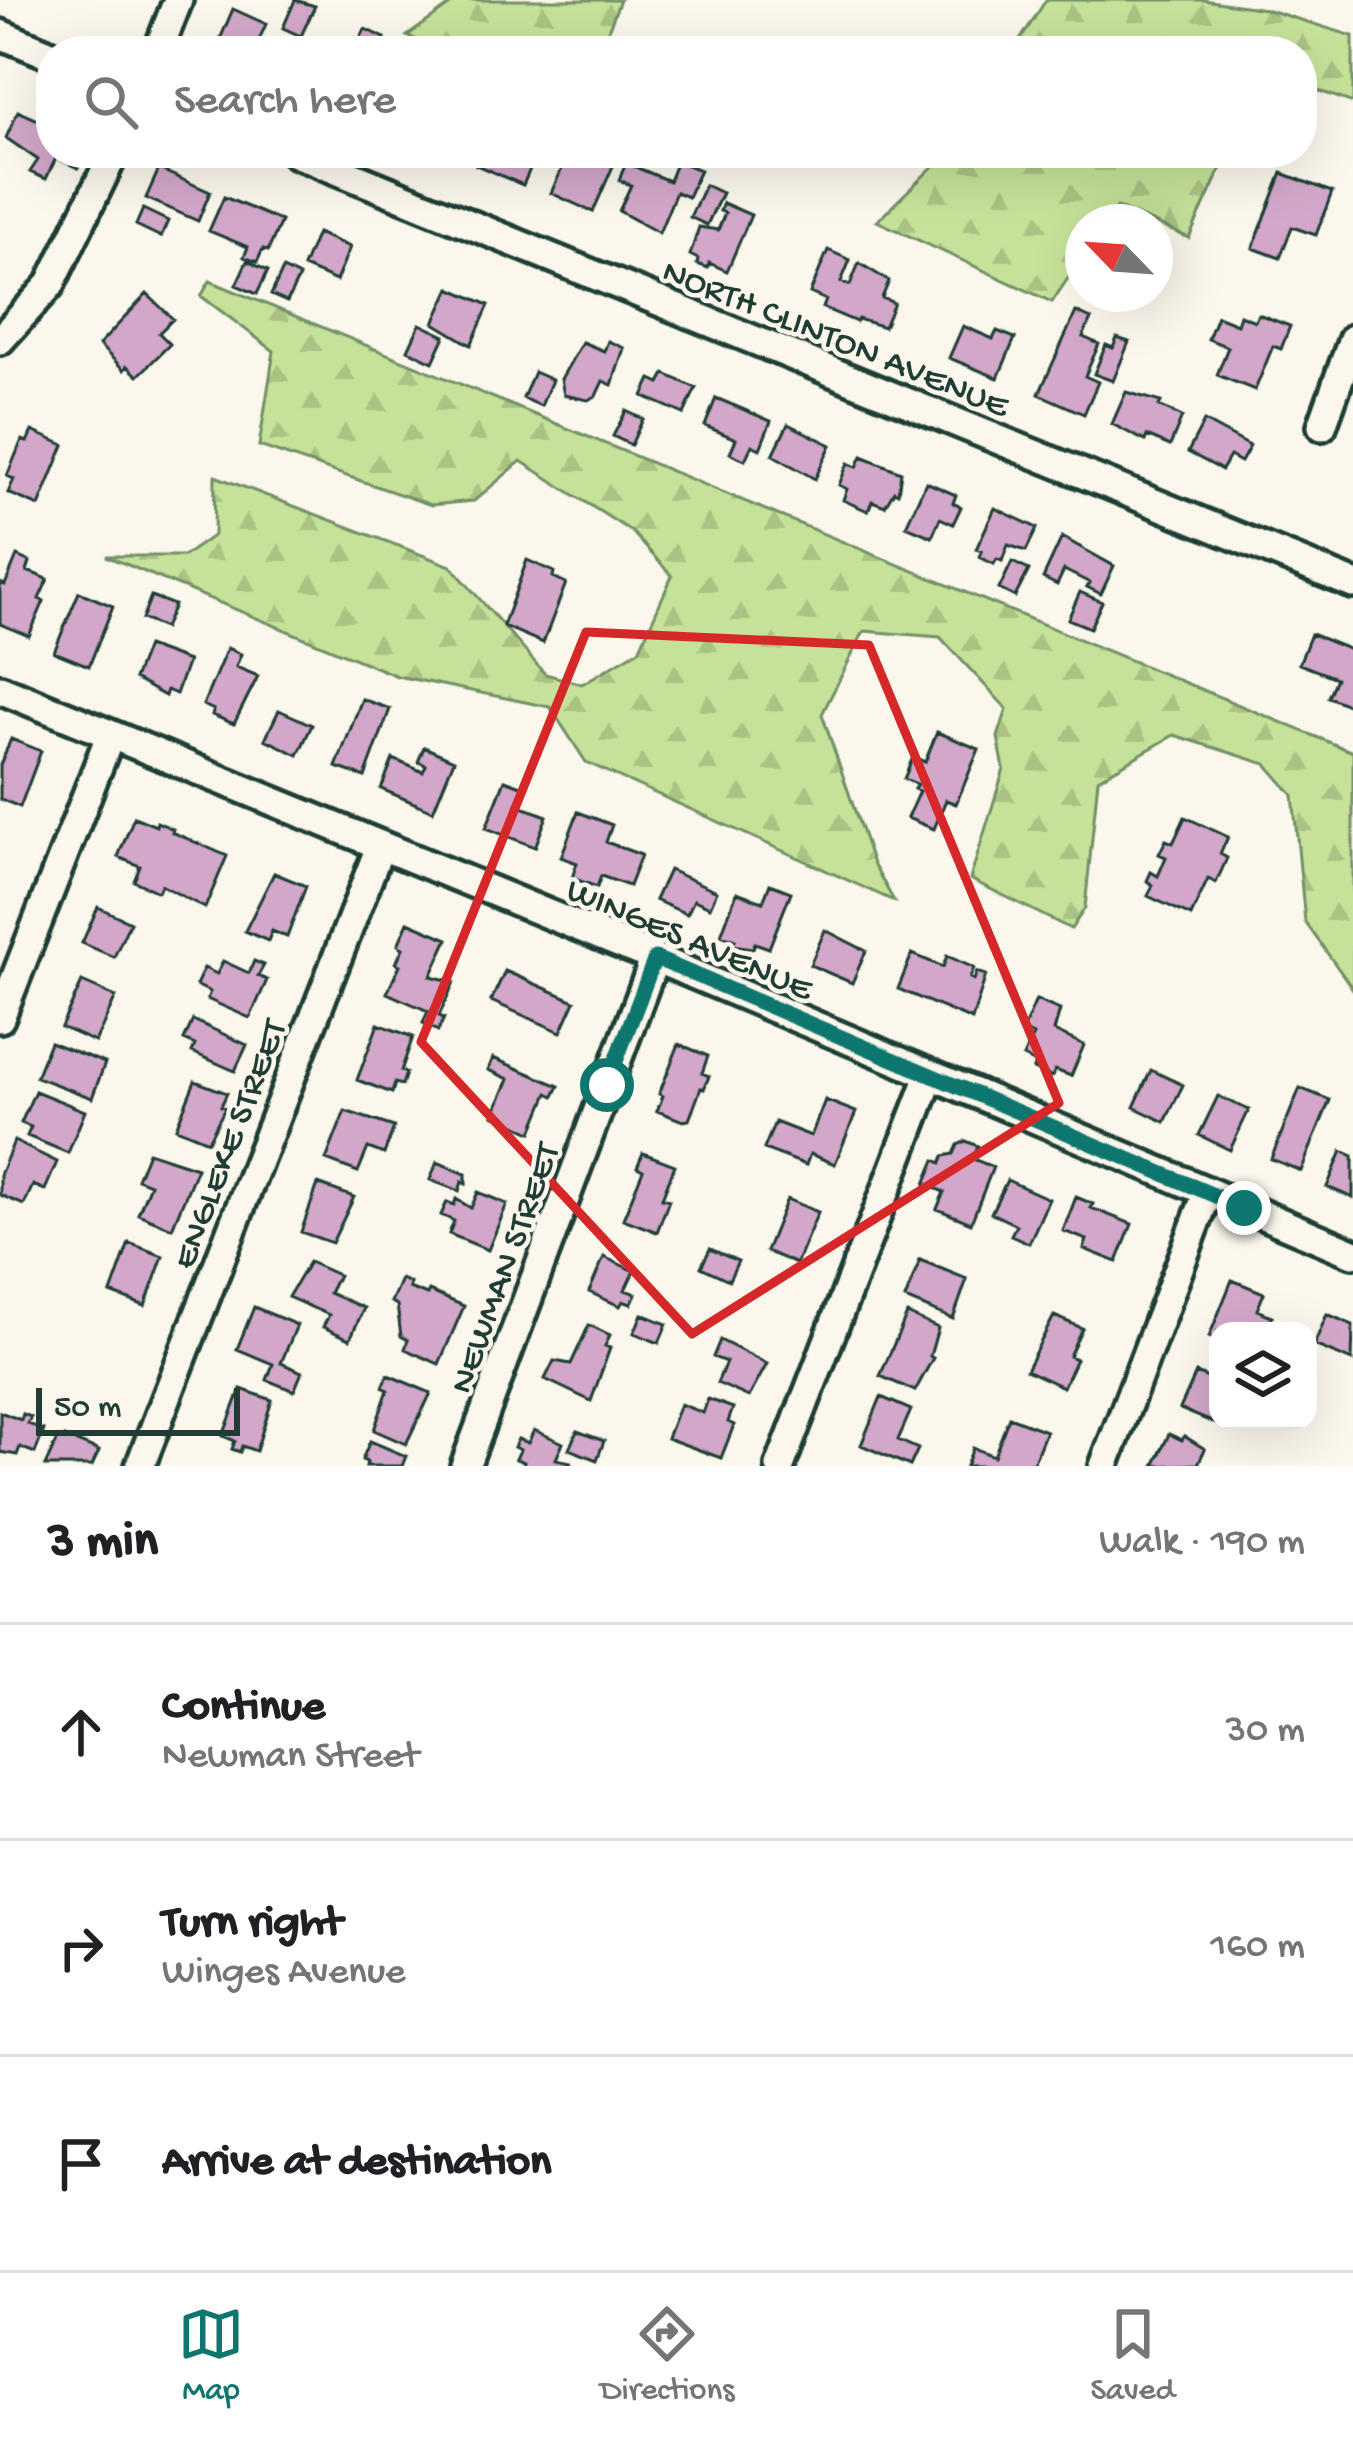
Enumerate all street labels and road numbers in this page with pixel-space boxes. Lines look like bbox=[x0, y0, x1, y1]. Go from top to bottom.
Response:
street label: NORTH CLINTON AVENUE bbox=[655, 252, 1015, 431]
street label: WINGES AVENUE bbox=[559, 871, 820, 1014]
street label: ENGLEKE STREET bbox=[165, 1013, 300, 1276]
street label: NEWMAN STREET bbox=[442, 1136, 573, 1400]

